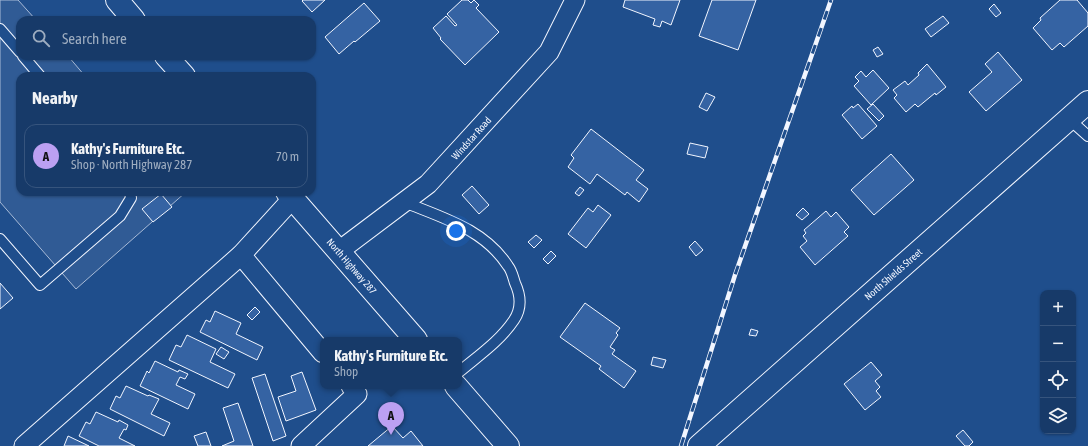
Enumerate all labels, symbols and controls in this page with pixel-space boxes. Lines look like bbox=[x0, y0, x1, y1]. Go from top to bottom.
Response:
search box bbox=[16, 16, 316, 60]
icon: search bbox=[30, 27, 52, 49]
text: Search here bbox=[62, 30, 127, 47]
text: Nearby bbox=[32, 88, 78, 108]
street label: Windstar Road bbox=[449, 115, 494, 162]
text: Kathy's Furniture Etc. bbox=[71, 140, 185, 157]
text: A bbox=[43, 149, 49, 164]
text: 70 m bbox=[276, 149, 299, 164]
text: Shop · North Highway 287 bbox=[71, 157, 192, 172]
your location bbox=[446, 221, 466, 241]
street label: North Highway 287 bbox=[325, 236, 379, 297]
street label: North Shields Street bbox=[862, 246, 924, 302]
map controls bbox=[1040, 290, 1076, 434]
button: + bbox=[1040, 290, 1076, 326]
button: − bbox=[1040, 326, 1076, 362]
popup bbox=[320, 337, 462, 389]
text: Kathy's Furniture Etc. bbox=[334, 347, 448, 364]
button: locate bbox=[1040, 362, 1076, 398]
text: Shop bbox=[334, 364, 358, 379]
button: layers bbox=[1040, 398, 1076, 434]
pin: A bbox=[378, 402, 404, 435]

